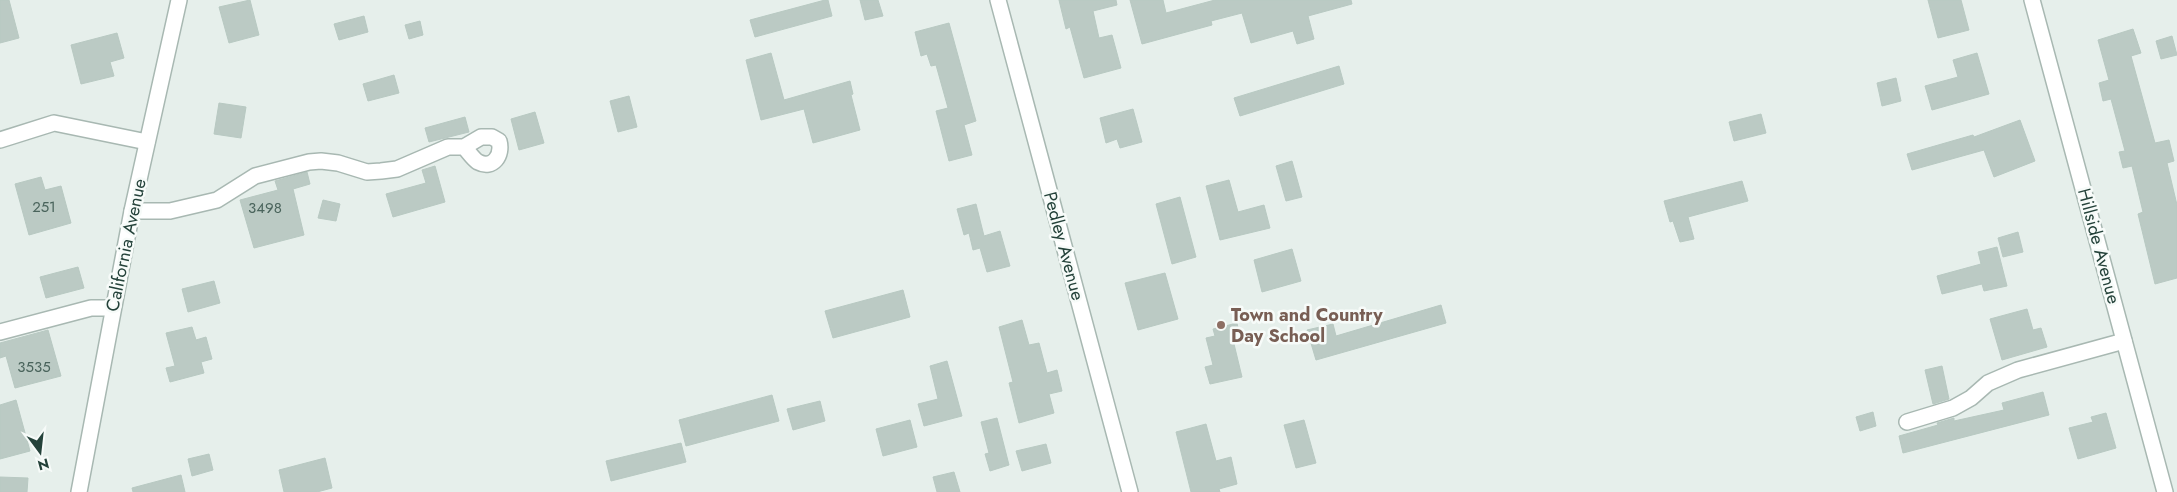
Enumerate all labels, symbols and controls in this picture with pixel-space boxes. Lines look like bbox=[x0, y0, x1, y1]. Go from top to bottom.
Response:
street label: California Avenue bbox=[99, 176, 153, 314]
street label: Hillside Avenue bbox=[2071, 185, 2127, 307]
street label: Pedley Avenue bbox=[1037, 189, 1091, 303]
house number: 251 bbox=[32, 196, 56, 218]
house number: 3498 bbox=[248, 197, 282, 219]
place label: Town and Country Day School bbox=[1231, 302, 1383, 349]
marker: Town and Country Day School bbox=[1215, 319, 1227, 331]
house number: 3535 bbox=[17, 356, 51, 378]
north arrow bbox=[15, 427, 65, 477]
text: N bbox=[35, 453, 51, 476]

